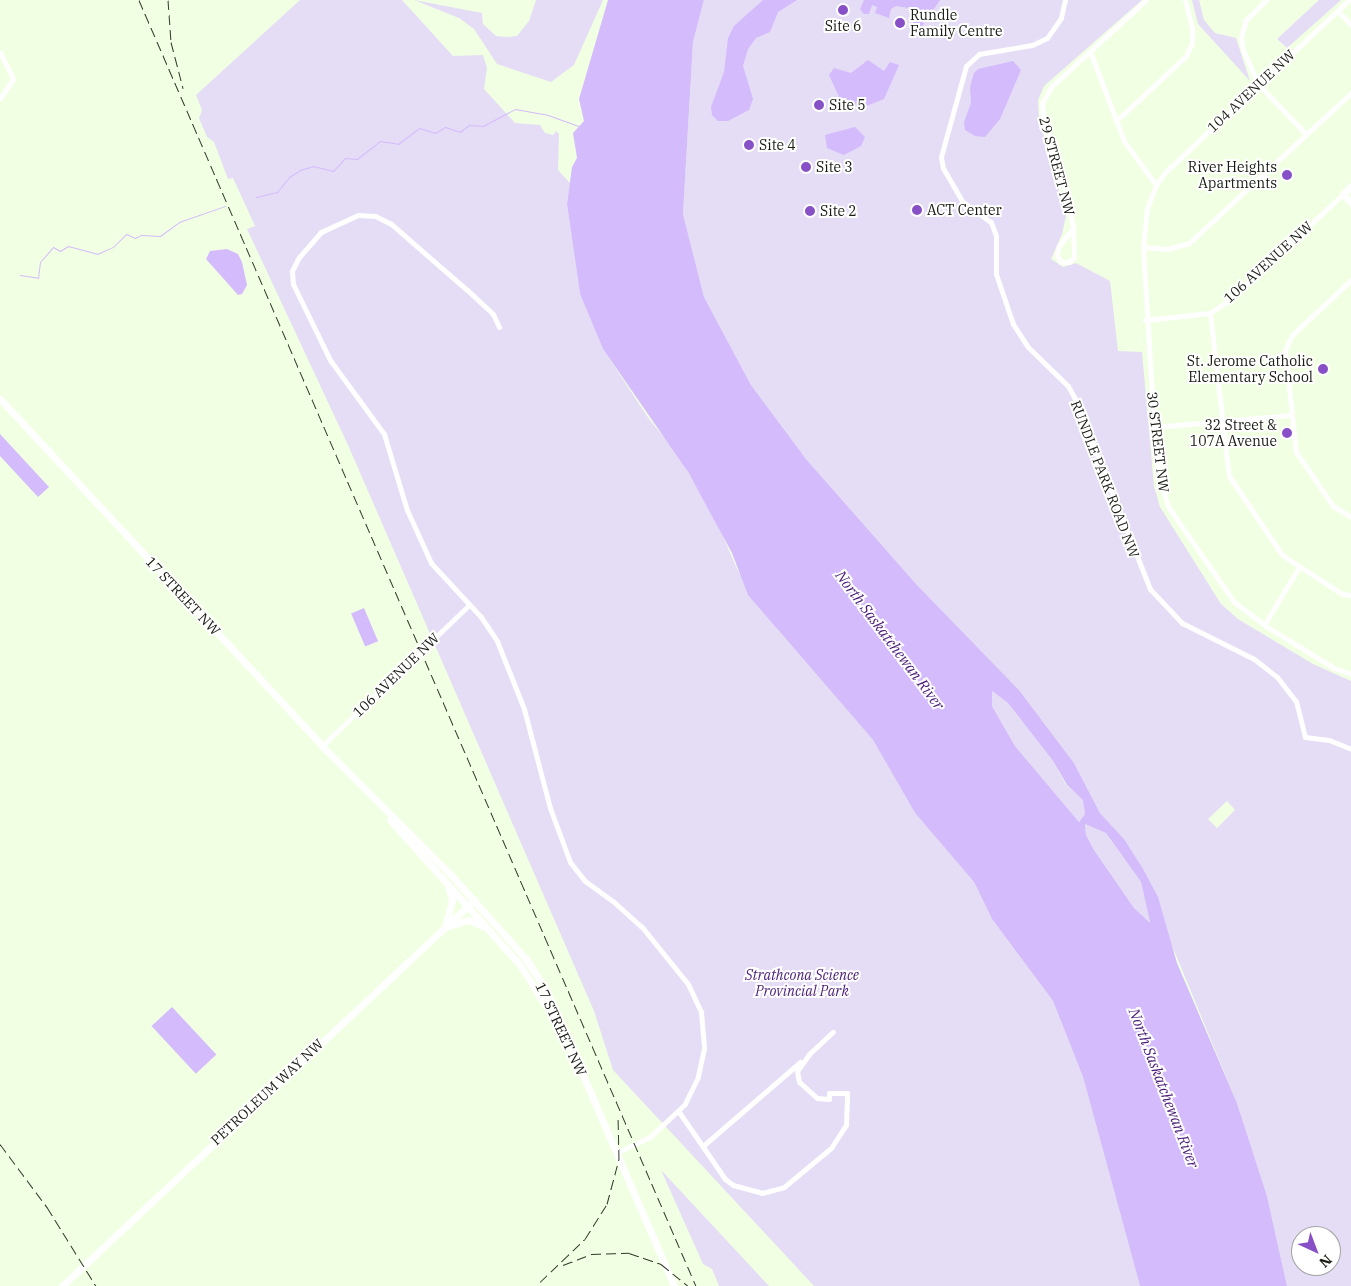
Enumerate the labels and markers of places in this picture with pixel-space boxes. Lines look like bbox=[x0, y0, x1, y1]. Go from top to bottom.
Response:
marker: Site 6 bbox=[837, 4, 849, 16]
place label: Rundle Family Centre bbox=[910, 7, 1003, 40]
marker: Rundle Family Centre bbox=[894, 17, 906, 29]
place label: Site 6 bbox=[825, 18, 861, 34]
place label: Site 5 bbox=[829, 97, 866, 113]
marker: Site 5 bbox=[813, 99, 825, 111]
place label: Site 4 bbox=[759, 137, 796, 153]
marker: Site 4 bbox=[743, 139, 755, 151]
place label: Site 3 bbox=[816, 159, 853, 175]
place label: River Heights Apartments bbox=[1188, 159, 1277, 192]
marker: Site 3 bbox=[800, 161, 812, 173]
marker: River Heights Apartments bbox=[1281, 169, 1293, 181]
place label: ACT Center bbox=[927, 202, 1002, 218]
place label: Site 2 bbox=[820, 203, 857, 219]
marker: ACT Center bbox=[911, 204, 923, 216]
marker: Site 2 bbox=[804, 205, 816, 217]
place label: St. Jerome Catholic Elementary School bbox=[1187, 353, 1313, 386]
marker: St. Jerome Catholic Elementary School bbox=[1317, 363, 1329, 375]
place label: 32 Street & 107A Avenue bbox=[1190, 417, 1277, 450]
marker: 32 Street & 107A Avenue bbox=[1281, 427, 1293, 439]

